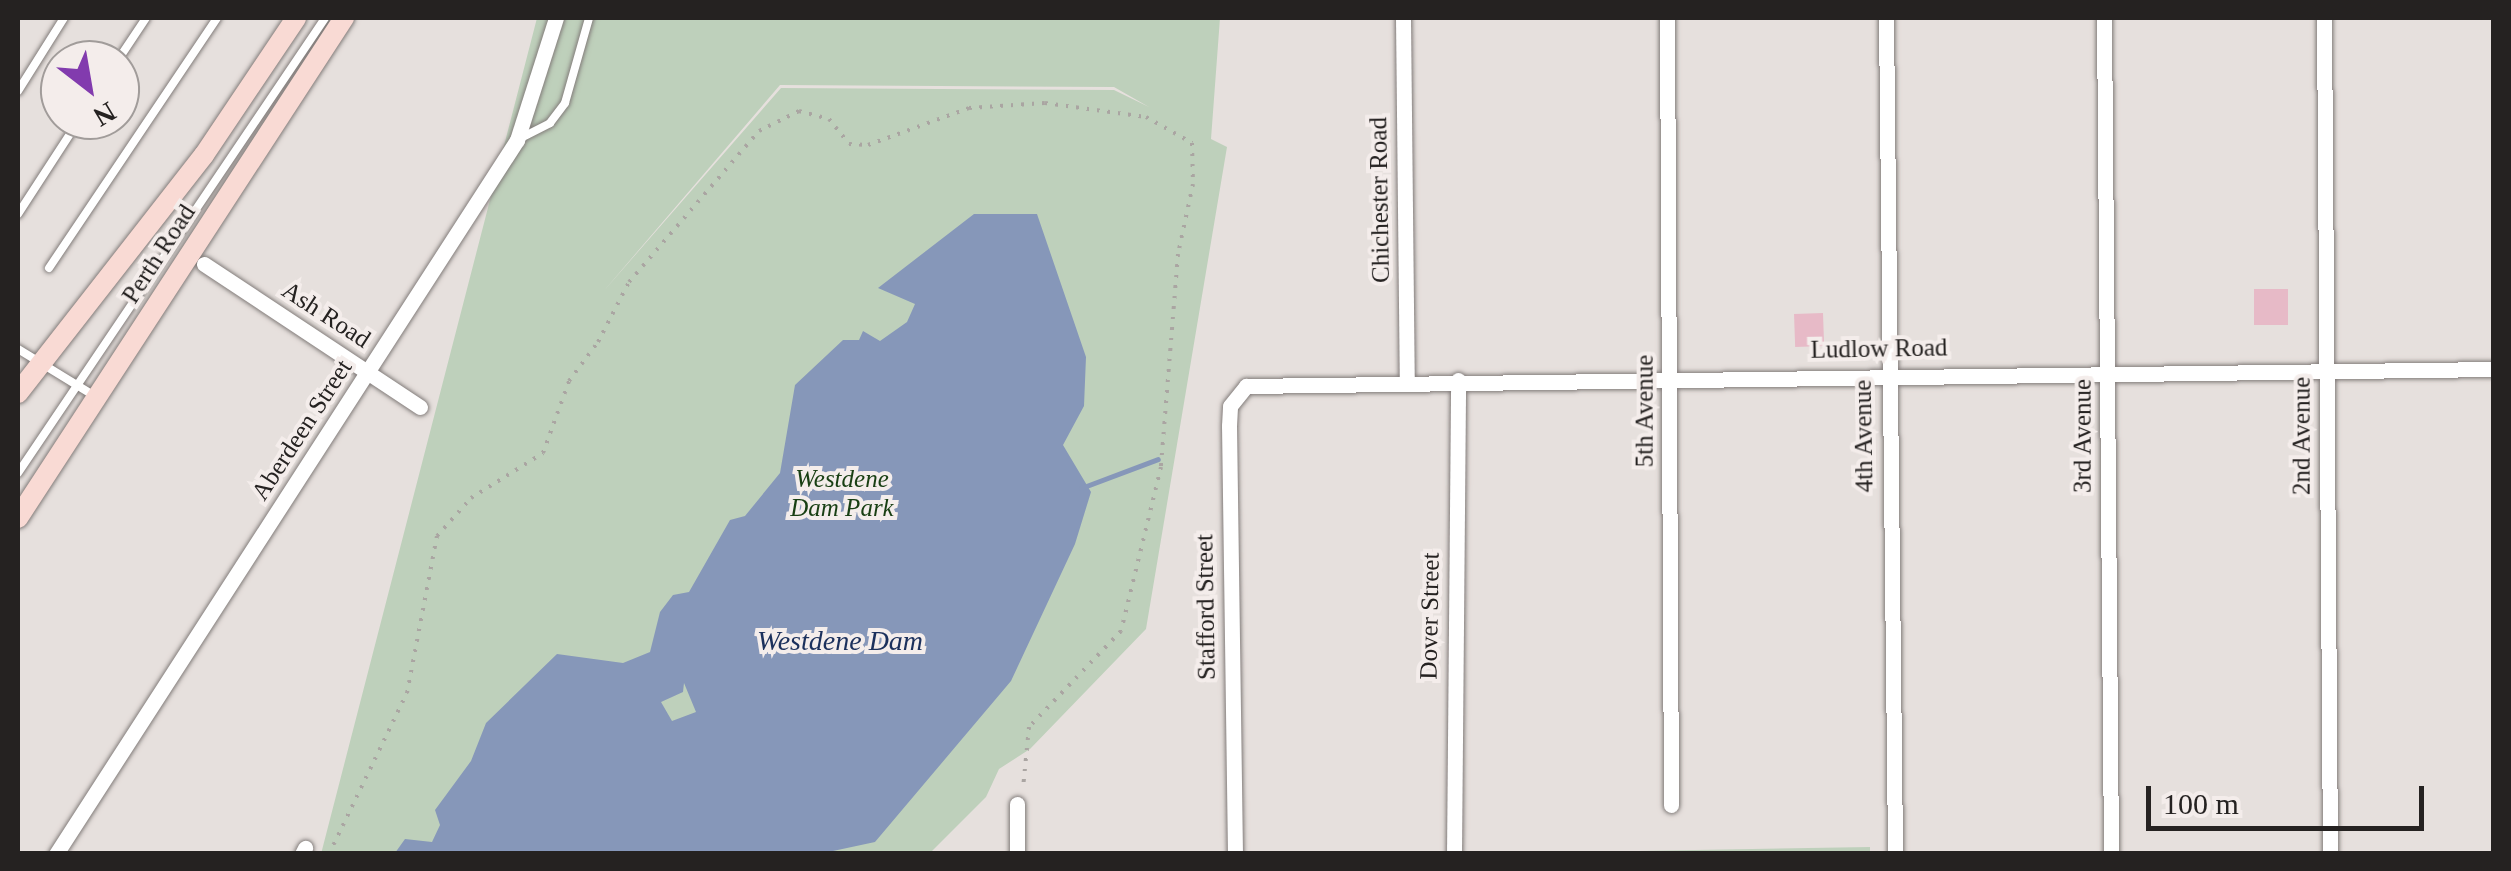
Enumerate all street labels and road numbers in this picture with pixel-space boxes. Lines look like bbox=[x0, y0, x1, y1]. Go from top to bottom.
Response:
street label: Chichester Road bbox=[1364, 117, 1396, 283]
street label: Perth Road bbox=[116, 199, 202, 309]
street label: Ash Road bbox=[276, 275, 376, 355]
street label: Ludlow Road bbox=[1810, 333, 1948, 365]
street label: Aberdeen Street bbox=[245, 354, 359, 506]
street label: 5th Avenue bbox=[1630, 354, 1660, 468]
street label: 2nd Avenue bbox=[2287, 376, 2317, 496]
street label: 3rd Avenue bbox=[2068, 378, 2098, 494]
street label: 4th Avenue bbox=[1848, 379, 1880, 493]
street label: Stafford Street bbox=[1190, 534, 1222, 680]
street label: Dover Street bbox=[1414, 552, 1446, 680]

